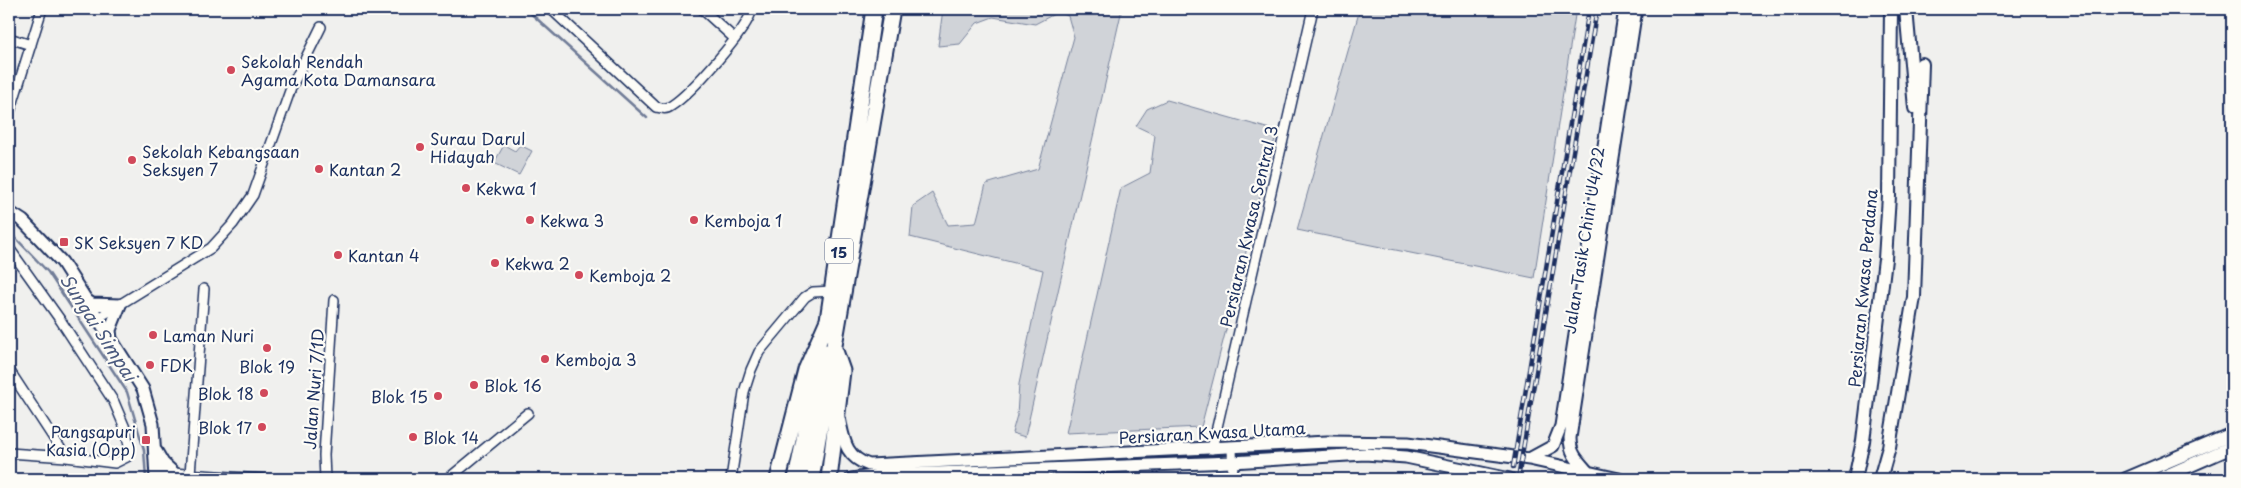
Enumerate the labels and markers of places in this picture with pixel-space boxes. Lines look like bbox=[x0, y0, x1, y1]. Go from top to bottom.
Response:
place label: Sekolah Rendah Agama Kota Damansara bbox=[241, 49, 435, 91]
marker: Sekolah Rendah Agama Kota Damansara bbox=[225, 64, 237, 76]
place label: Surau Darul Hidayah bbox=[430, 126, 525, 168]
place label: Sekolah Kebangsaan Seksyen 7 bbox=[142, 139, 300, 181]
marker: Surau Darul Hidayah bbox=[414, 141, 426, 153]
marker: Sekolah Kebangsaan Seksyen 7 bbox=[126, 154, 138, 166]
place label: Kantan 2 bbox=[329, 157, 401, 181]
marker: Kantan 2 bbox=[313, 163, 325, 175]
place label: Kekwa 1 bbox=[476, 176, 537, 200]
marker: Kekwa 1 bbox=[460, 182, 472, 194]
place label: Kekwa 3 bbox=[540, 208, 604, 232]
place label: Kemboja 1 bbox=[704, 208, 782, 232]
marker: Kekwa 3 bbox=[524, 214, 536, 226]
marker: Kemboja 1 bbox=[688, 214, 700, 226]
place label: SK Seksyen 7 KD bbox=[74, 230, 203, 254]
marker: SK Seksyen 7 KD bbox=[58, 236, 70, 248]
place label: Kantan 4 bbox=[348, 243, 420, 267]
marker: Kantan 4 bbox=[332, 249, 344, 261]
place label: Kekwa 2 bbox=[505, 251, 570, 275]
marker: Kekwa 2 bbox=[489, 257, 501, 269]
place label: Kemboja 2 bbox=[589, 263, 671, 287]
marker: Kemboja 2 bbox=[573, 269, 585, 281]
place label: Laman Nuri bbox=[163, 323, 254, 347]
marker: Laman Nuri bbox=[147, 329, 159, 341]
marker: Blok 19 bbox=[261, 342, 273, 354]
place label: Kemboja 3 bbox=[555, 347, 637, 371]
place label: FDK bbox=[160, 353, 193, 377]
marker: Kemboja 3 bbox=[539, 353, 551, 365]
place label: Blok 19 bbox=[239, 354, 295, 378]
marker: FDK bbox=[144, 359, 156, 371]
place label: Blok 16 bbox=[484, 373, 542, 397]
marker: Blok 16 bbox=[468, 379, 480, 391]
place label: Blok 18 bbox=[198, 381, 254, 405]
place label: Blok 15 bbox=[371, 384, 428, 408]
marker: Blok 18 bbox=[258, 387, 270, 399]
marker: Blok 15 bbox=[432, 390, 444, 402]
place label: Blok 17 bbox=[198, 415, 252, 439]
place label: Pangsapuri Kasia (Opp) bbox=[46, 419, 136, 461]
marker: Blok 17 bbox=[256, 421, 268, 433]
place label: Blok 14 bbox=[423, 425, 479, 449]
marker: Blok 14 bbox=[407, 431, 419, 443]
marker: Pangsapuri Kasia (Opp) bbox=[140, 434, 152, 446]

